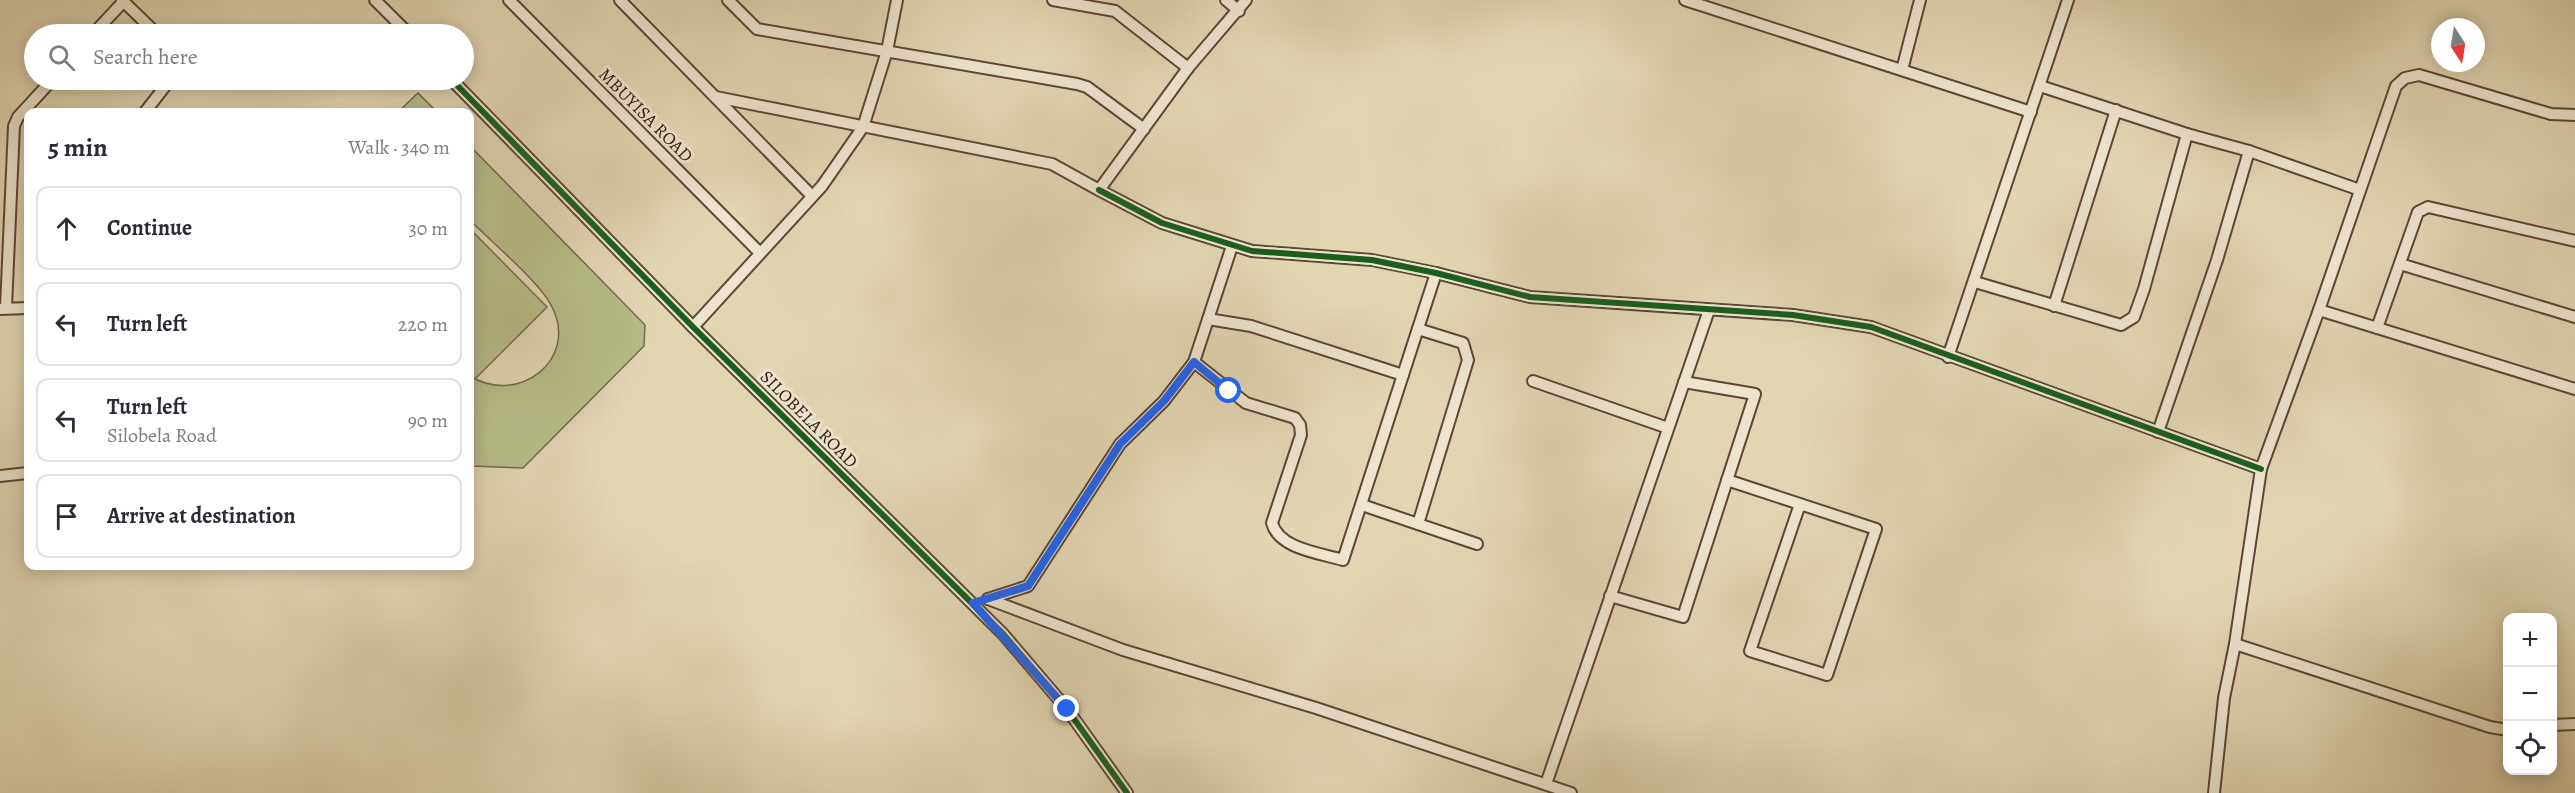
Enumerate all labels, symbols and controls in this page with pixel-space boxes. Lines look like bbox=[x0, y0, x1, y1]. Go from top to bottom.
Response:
north arrow bbox=[2431, 18, 2485, 72]
search box bbox=[24, 24, 474, 90]
icon: search bbox=[45, 41, 78, 74]
text: Search here bbox=[93, 42, 198, 72]
street label: MBUYISA ROAD bbox=[594, 63, 698, 167]
text: 5 min bbox=[48, 130, 108, 165]
text: Walk · 340 m bbox=[348, 134, 450, 161]
icon: ahead bbox=[50, 212, 83, 245]
text: Continue bbox=[107, 213, 192, 243]
text: 30 m bbox=[408, 215, 448, 242]
icon: left bbox=[50, 308, 83, 341]
text: Turn left bbox=[107, 309, 187, 339]
text: 220 m bbox=[398, 311, 448, 338]
street label: SILOBELA ROAD bbox=[755, 365, 863, 473]
route start bbox=[1215, 377, 1241, 403]
text: Turn left bbox=[107, 392, 187, 422]
icon: left bbox=[50, 404, 83, 437]
text: 90 m bbox=[408, 407, 448, 434]
text: Silobela Road bbox=[107, 422, 217, 449]
icon: arrive bbox=[50, 500, 83, 533]
text: Arrive at destination bbox=[107, 501, 296, 531]
map controls bbox=[2503, 613, 2557, 775]
button: + bbox=[2503, 613, 2557, 667]
button: − bbox=[2503, 667, 2557, 721]
route end bbox=[1053, 695, 1079, 721]
button: locate bbox=[2503, 721, 2557, 775]

